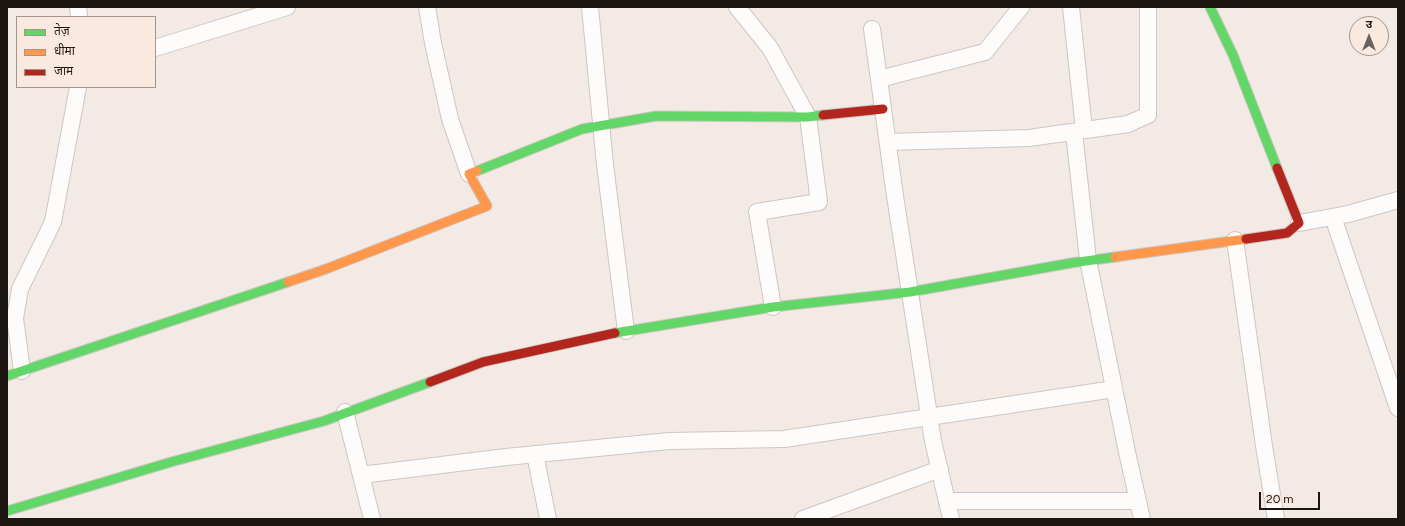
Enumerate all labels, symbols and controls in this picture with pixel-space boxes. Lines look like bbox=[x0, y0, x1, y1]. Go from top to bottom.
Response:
legend bbox=[16, 16, 156, 88]
north arrow bbox=[1349, 16, 1389, 56]
text: उ bbox=[1366, 18, 1372, 31]
text: तेज़ bbox=[54, 24, 70, 38]
text: धीमा bbox=[54, 44, 75, 58]
text: जाम bbox=[54, 64, 73, 78]
scale bar bbox=[1261, 484, 1322, 510]
text: 20 m bbox=[1266, 492, 1294, 506]

